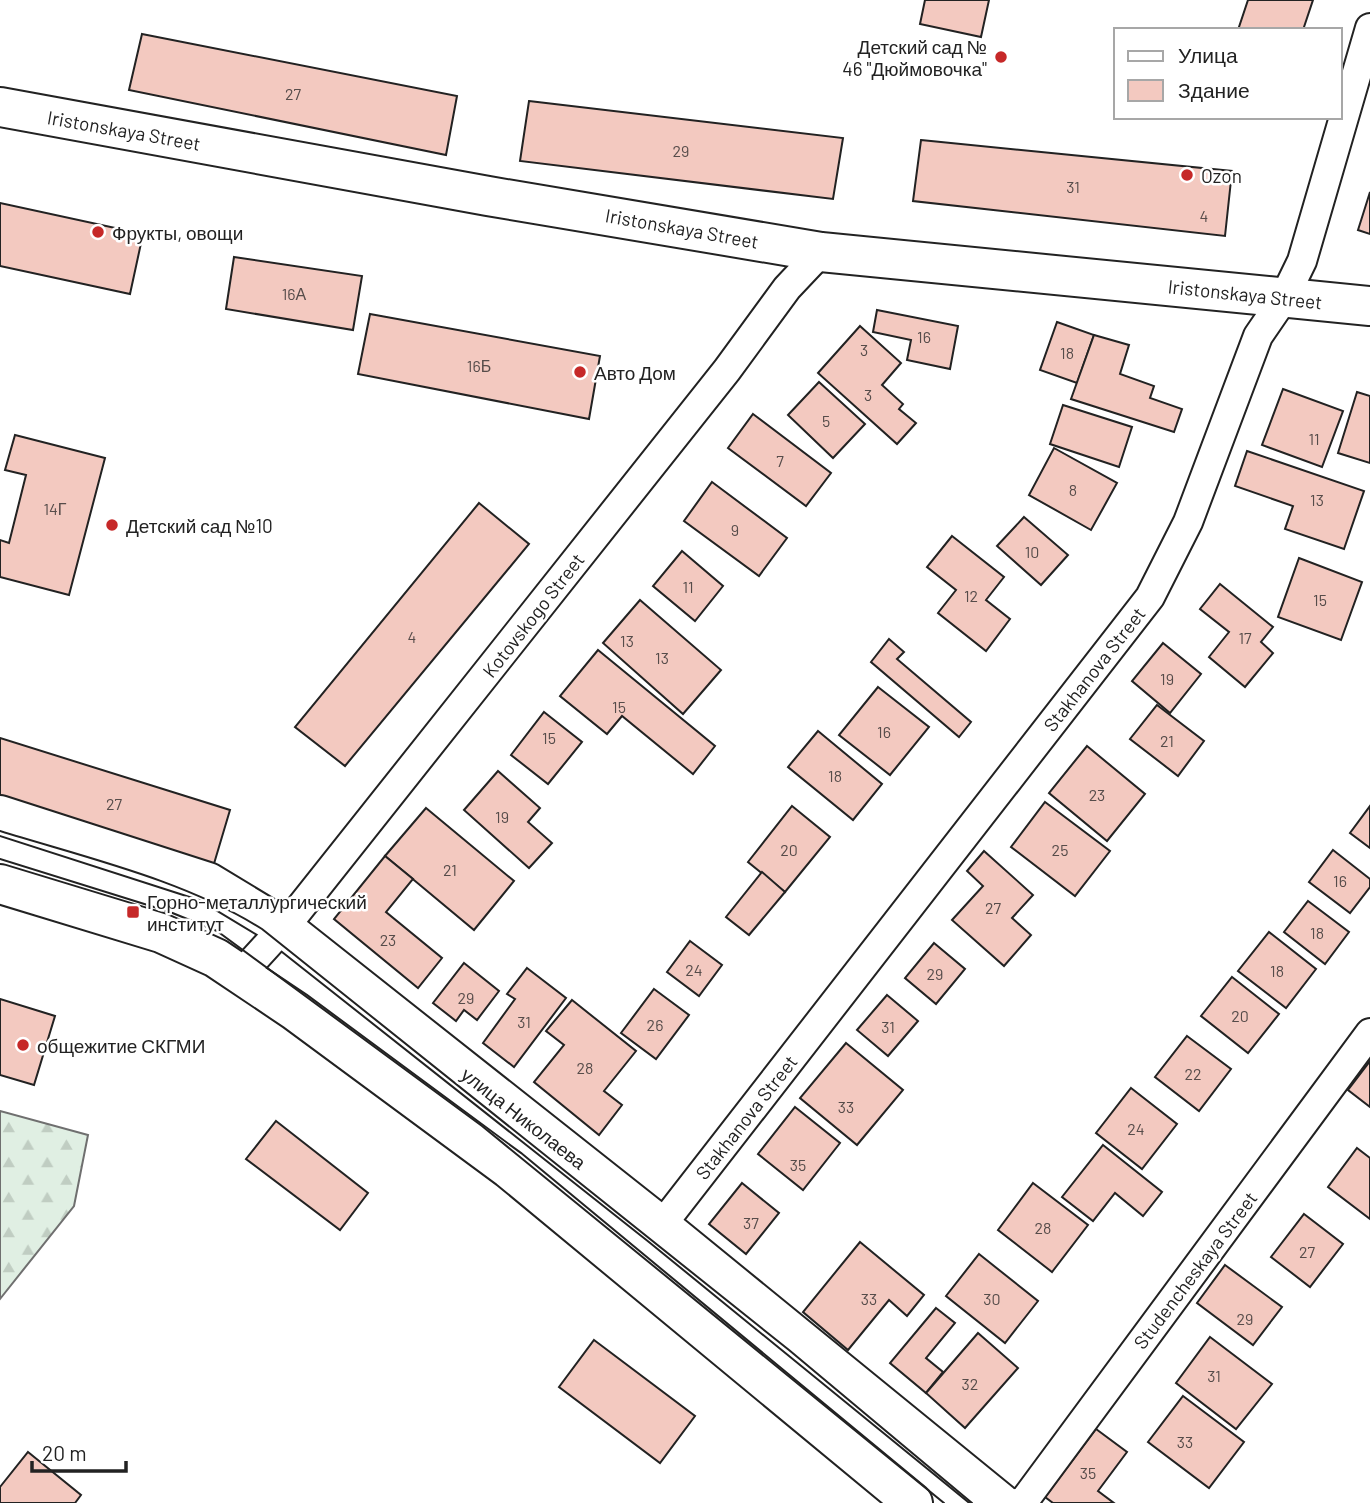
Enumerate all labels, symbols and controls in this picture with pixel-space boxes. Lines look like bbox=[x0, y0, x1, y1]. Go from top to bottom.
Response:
legend bbox=[1114, 28, 1342, 119]
place label: Детский сад № 46 "Дюймовочка" bbox=[842, 35, 987, 80]
text: Улица bbox=[1178, 42, 1238, 67]
marker: Детский сад № 46 "Дюймовочка" bbox=[993, 49, 1009, 65]
text: Здание bbox=[1178, 77, 1250, 102]
house number: 27 bbox=[285, 84, 301, 103]
street label: Iristonskaya Street bbox=[46, 105, 202, 155]
house number: 29 bbox=[673, 141, 689, 160]
place label: Ozon bbox=[1201, 164, 1242, 187]
marker: Ozon bbox=[1179, 167, 1195, 183]
house number: 31 bbox=[1066, 177, 1080, 196]
street label: Iristonskaya Street bbox=[604, 203, 760, 253]
house number: 4 bbox=[1200, 206, 1208, 225]
place label: Фрукты, овощи bbox=[112, 221, 243, 244]
marker: Фрукты, овощи bbox=[90, 224, 106, 240]
street label: Iristonskaya Street bbox=[1167, 274, 1323, 314]
house number: 16А bbox=[282, 284, 307, 303]
house number: 16 bbox=[917, 327, 931, 346]
house number: 3 bbox=[860, 340, 868, 359]
house number: 18 bbox=[1060, 343, 1074, 362]
house number: 16Б bbox=[467, 356, 491, 375]
place label: Авто Дом bbox=[594, 361, 676, 384]
marker: Авто Дом bbox=[572, 364, 588, 380]
house number: 3 bbox=[864, 385, 872, 404]
house number: 5 bbox=[822, 411, 830, 430]
house number: 11 bbox=[1308, 429, 1320, 448]
house number: 7 bbox=[776, 451, 784, 470]
house number: 8 bbox=[1069, 480, 1077, 499]
house number: 13 bbox=[1310, 490, 1324, 509]
house number: 14Г bbox=[43, 499, 67, 518]
place label: Детский сад №10 bbox=[126, 514, 273, 537]
marker: Детский сад №10 bbox=[104, 517, 120, 533]
house number: 9 bbox=[731, 520, 739, 539]
house number: 10 bbox=[1025, 542, 1039, 561]
street label: Kotovskogo Street bbox=[477, 548, 589, 682]
house number: 11 bbox=[682, 577, 694, 596]
house number: 12 bbox=[964, 586, 978, 605]
house number: 15 bbox=[1313, 590, 1327, 609]
street label: Stakhanova Street bbox=[1038, 602, 1150, 736]
house number: 4 bbox=[408, 627, 416, 646]
house number: 17 bbox=[1238, 628, 1252, 647]
house number: 13 bbox=[620, 631, 634, 650]
house number: 13 bbox=[655, 648, 669, 667]
house number: 19 bbox=[1160, 669, 1174, 688]
house number: 15 bbox=[612, 697, 626, 716]
house number: 16 bbox=[877, 722, 891, 741]
house number: 15 bbox=[542, 728, 556, 747]
house number: 21 bbox=[1160, 731, 1174, 750]
house number: 18 bbox=[828, 766, 842, 785]
house number: 23 bbox=[1089, 785, 1105, 804]
house number: 27 bbox=[106, 794, 122, 813]
house number: 19 bbox=[495, 807, 509, 826]
house number: 20 bbox=[780, 840, 798, 859]
house number: 25 bbox=[1052, 840, 1068, 859]
house number: 21 bbox=[443, 860, 457, 879]
house number: 16 bbox=[1333, 871, 1347, 890]
place label: Горно-металлургический институт bbox=[147, 890, 367, 935]
house number: 27 bbox=[985, 898, 1001, 917]
marker: Горно-металлургический институт bbox=[125, 904, 141, 920]
house number: 18 bbox=[1310, 923, 1324, 942]
house number: 23 bbox=[380, 930, 396, 949]
house number: 24 bbox=[685, 960, 703, 979]
house number: 18 bbox=[1270, 961, 1284, 980]
house number: 29 bbox=[927, 964, 943, 983]
house number: 29 bbox=[458, 988, 474, 1007]
house number: 20 bbox=[1231, 1006, 1249, 1025]
house number: 31 bbox=[517, 1012, 531, 1031]
house number: 26 bbox=[647, 1015, 663, 1034]
house number: 31 bbox=[881, 1017, 895, 1036]
place label: общежитие СКГМИ bbox=[37, 1034, 205, 1057]
marker: общежитие СКГМИ bbox=[15, 1037, 31, 1053]
street label: Stakhanova Street bbox=[690, 1050, 802, 1184]
house number: 28 bbox=[577, 1058, 593, 1077]
street label: улица Николаева bbox=[457, 1062, 591, 1174]
house number: 22 bbox=[1184, 1064, 1202, 1083]
house number: 33 bbox=[838, 1097, 854, 1116]
house number: 24 bbox=[1127, 1119, 1145, 1138]
house number: 35 bbox=[790, 1155, 806, 1174]
street label: Studencheskaya Street bbox=[1128, 1187, 1262, 1353]
house number: 37 bbox=[743, 1213, 759, 1232]
house number: 28 bbox=[1035, 1218, 1051, 1237]
house number: 27 bbox=[1299, 1242, 1315, 1261]
house number: 33 bbox=[861, 1289, 877, 1308]
house number: 30 bbox=[983, 1289, 1001, 1308]
house number: 29 bbox=[1237, 1309, 1253, 1328]
house number: 31 bbox=[1207, 1366, 1221, 1385]
house number: 32 bbox=[962, 1374, 978, 1393]
scale bar bbox=[32, 1430, 126, 1474]
house number: 33 bbox=[1177, 1432, 1193, 1451]
text: 20 m bbox=[42, 1440, 87, 1465]
house number: 35 bbox=[1080, 1463, 1096, 1482]

